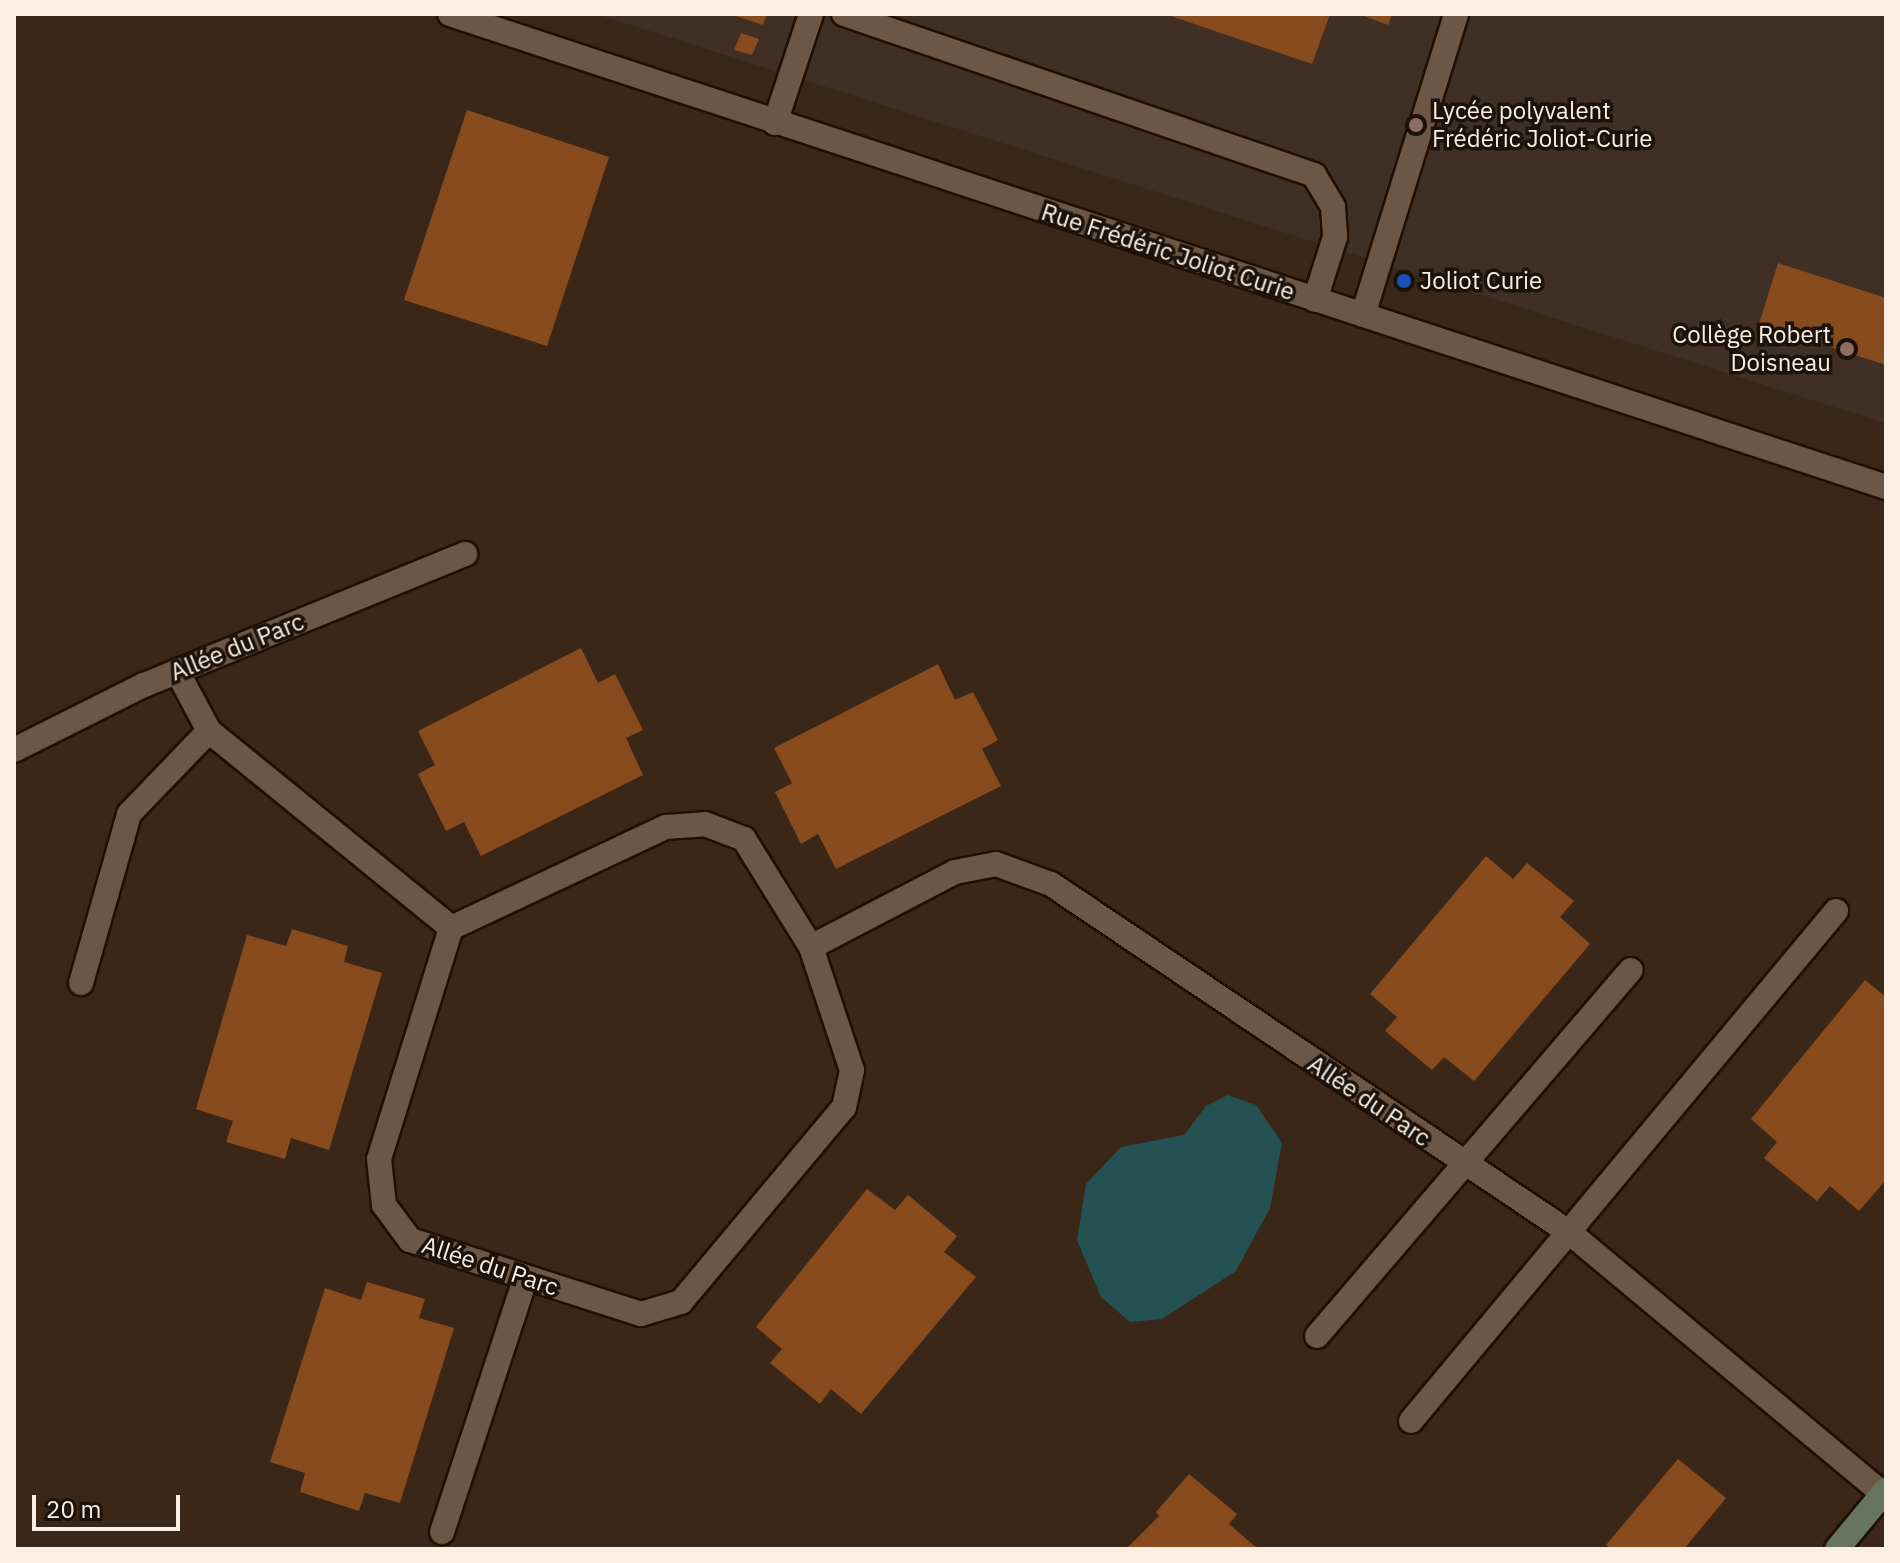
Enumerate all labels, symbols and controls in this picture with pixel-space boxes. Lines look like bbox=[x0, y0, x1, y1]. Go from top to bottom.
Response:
place label: Lycée polyvalent Frédéric Joliot-Curie bbox=[1432, 97, 1652, 153]
marker: Lycée polyvalent Frédéric Joliot-Curie bbox=[1407, 116, 1425, 134]
street label: Rue Frédéric Joliot Curie bbox=[1038, 197, 1298, 307]
place label: Joliot Curie bbox=[1420, 267, 1542, 295]
marker: Joliot Curie bbox=[1395, 272, 1413, 290]
place label: Collège Robert Doisneau bbox=[1672, 321, 1831, 377]
marker: Collège Robert Doisneau bbox=[1838, 340, 1856, 358]
street label: Allée du Parc bbox=[166, 607, 308, 687]
street label: Allée du Parc bbox=[1302, 1050, 1436, 1152]
street label: Allée du Parc bbox=[418, 1230, 562, 1302]
scale bar bbox=[36, 1479, 184, 1529]
text: 20 m bbox=[46, 1493, 101, 1525]

